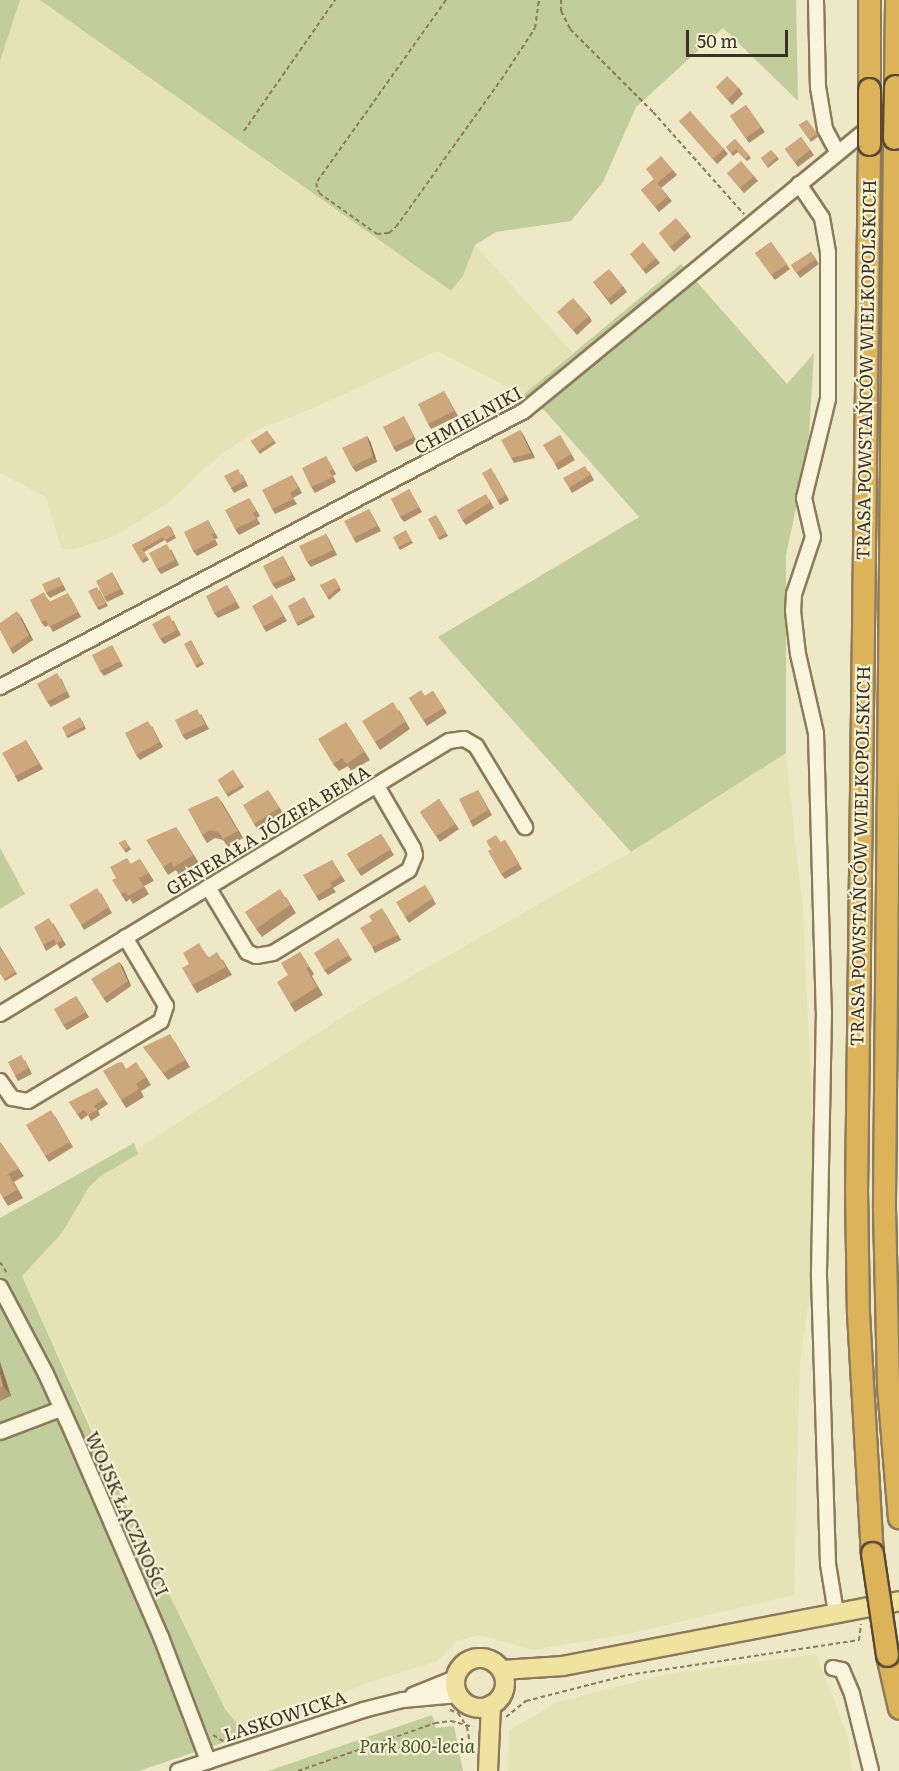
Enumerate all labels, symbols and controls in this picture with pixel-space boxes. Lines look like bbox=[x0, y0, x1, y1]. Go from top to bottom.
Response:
scale bar bbox=[689, 18, 791, 56]
text: 50 m bbox=[697, 27, 738, 54]
street label: TRASA POWSTAŃCÓW WIELKOPOLSKICH bbox=[852, 179, 880, 561]
street label: CHMIELNIKI bbox=[411, 382, 525, 458]
street label: TRASA POWSTAŃCÓW WIELKOPOLSKICH bbox=[846, 665, 874, 1047]
street label: GENERAŁA JÓZEFA BEMA bbox=[162, 761, 374, 899]
street label: WOJSK ŁĄCZNOŚCI bbox=[81, 1428, 173, 1600]
street label: LASKOWICKA bbox=[221, 1686, 349, 1746]
park label: Park 800-lecia bbox=[359, 1735, 475, 1757]

